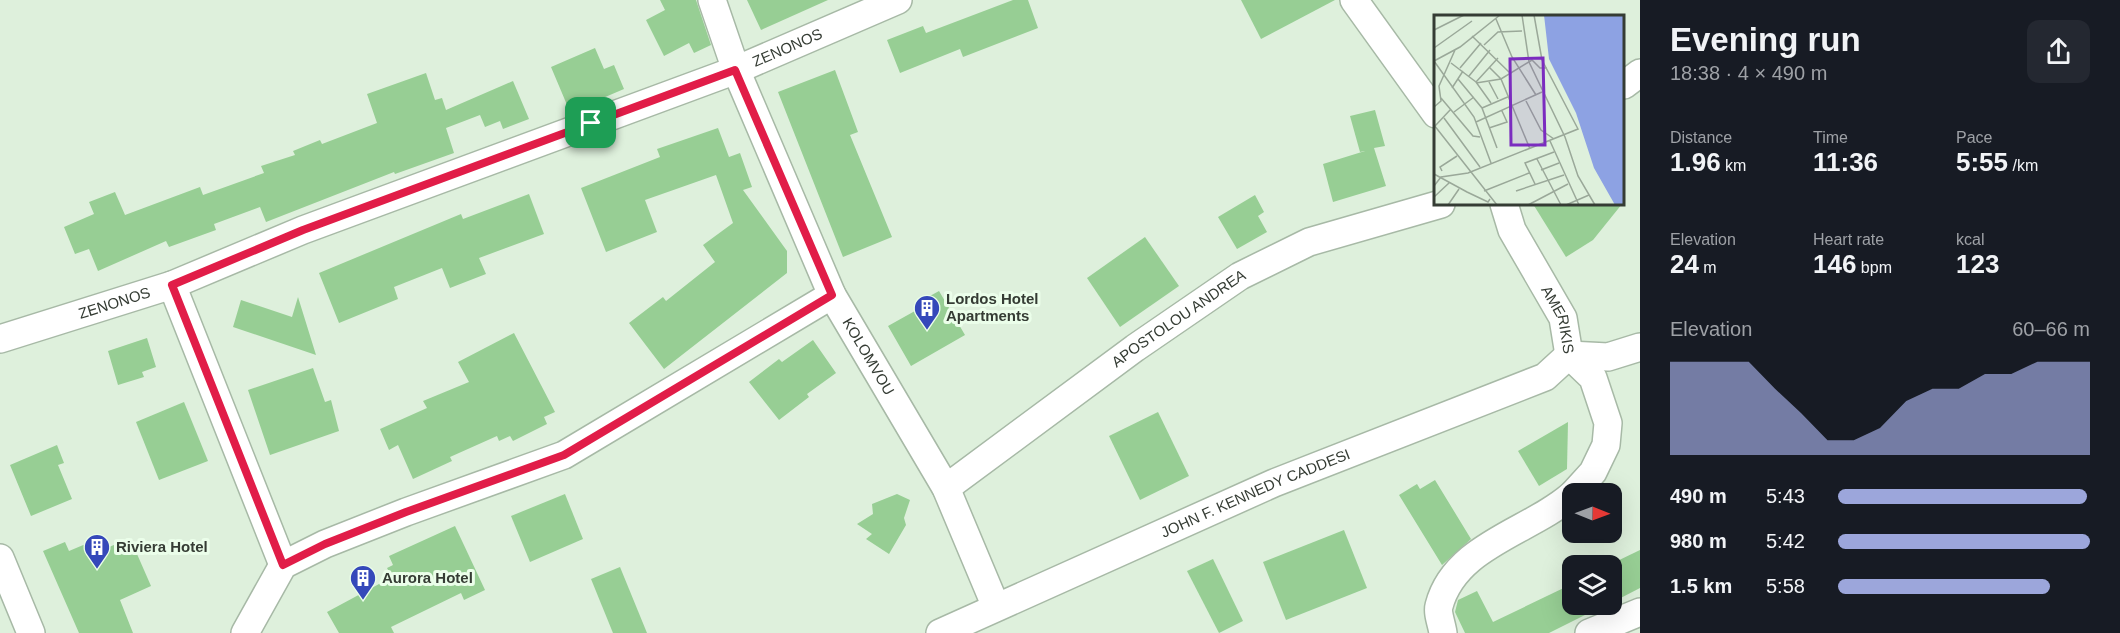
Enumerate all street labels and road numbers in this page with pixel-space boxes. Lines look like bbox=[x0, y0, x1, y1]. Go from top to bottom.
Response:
street label: ZENONOS bbox=[750, 25, 825, 70]
street label: APOSTOLOU ANDREA bbox=[1108, 266, 1248, 370]
street label: ZENONOS bbox=[76, 283, 152, 322]
street label: AMERIKIS bbox=[1538, 283, 1578, 355]
street label: KOLOMVOU bbox=[839, 315, 898, 398]
street label: JOHN F. KENNEDY CADDESI bbox=[1158, 445, 1352, 541]

